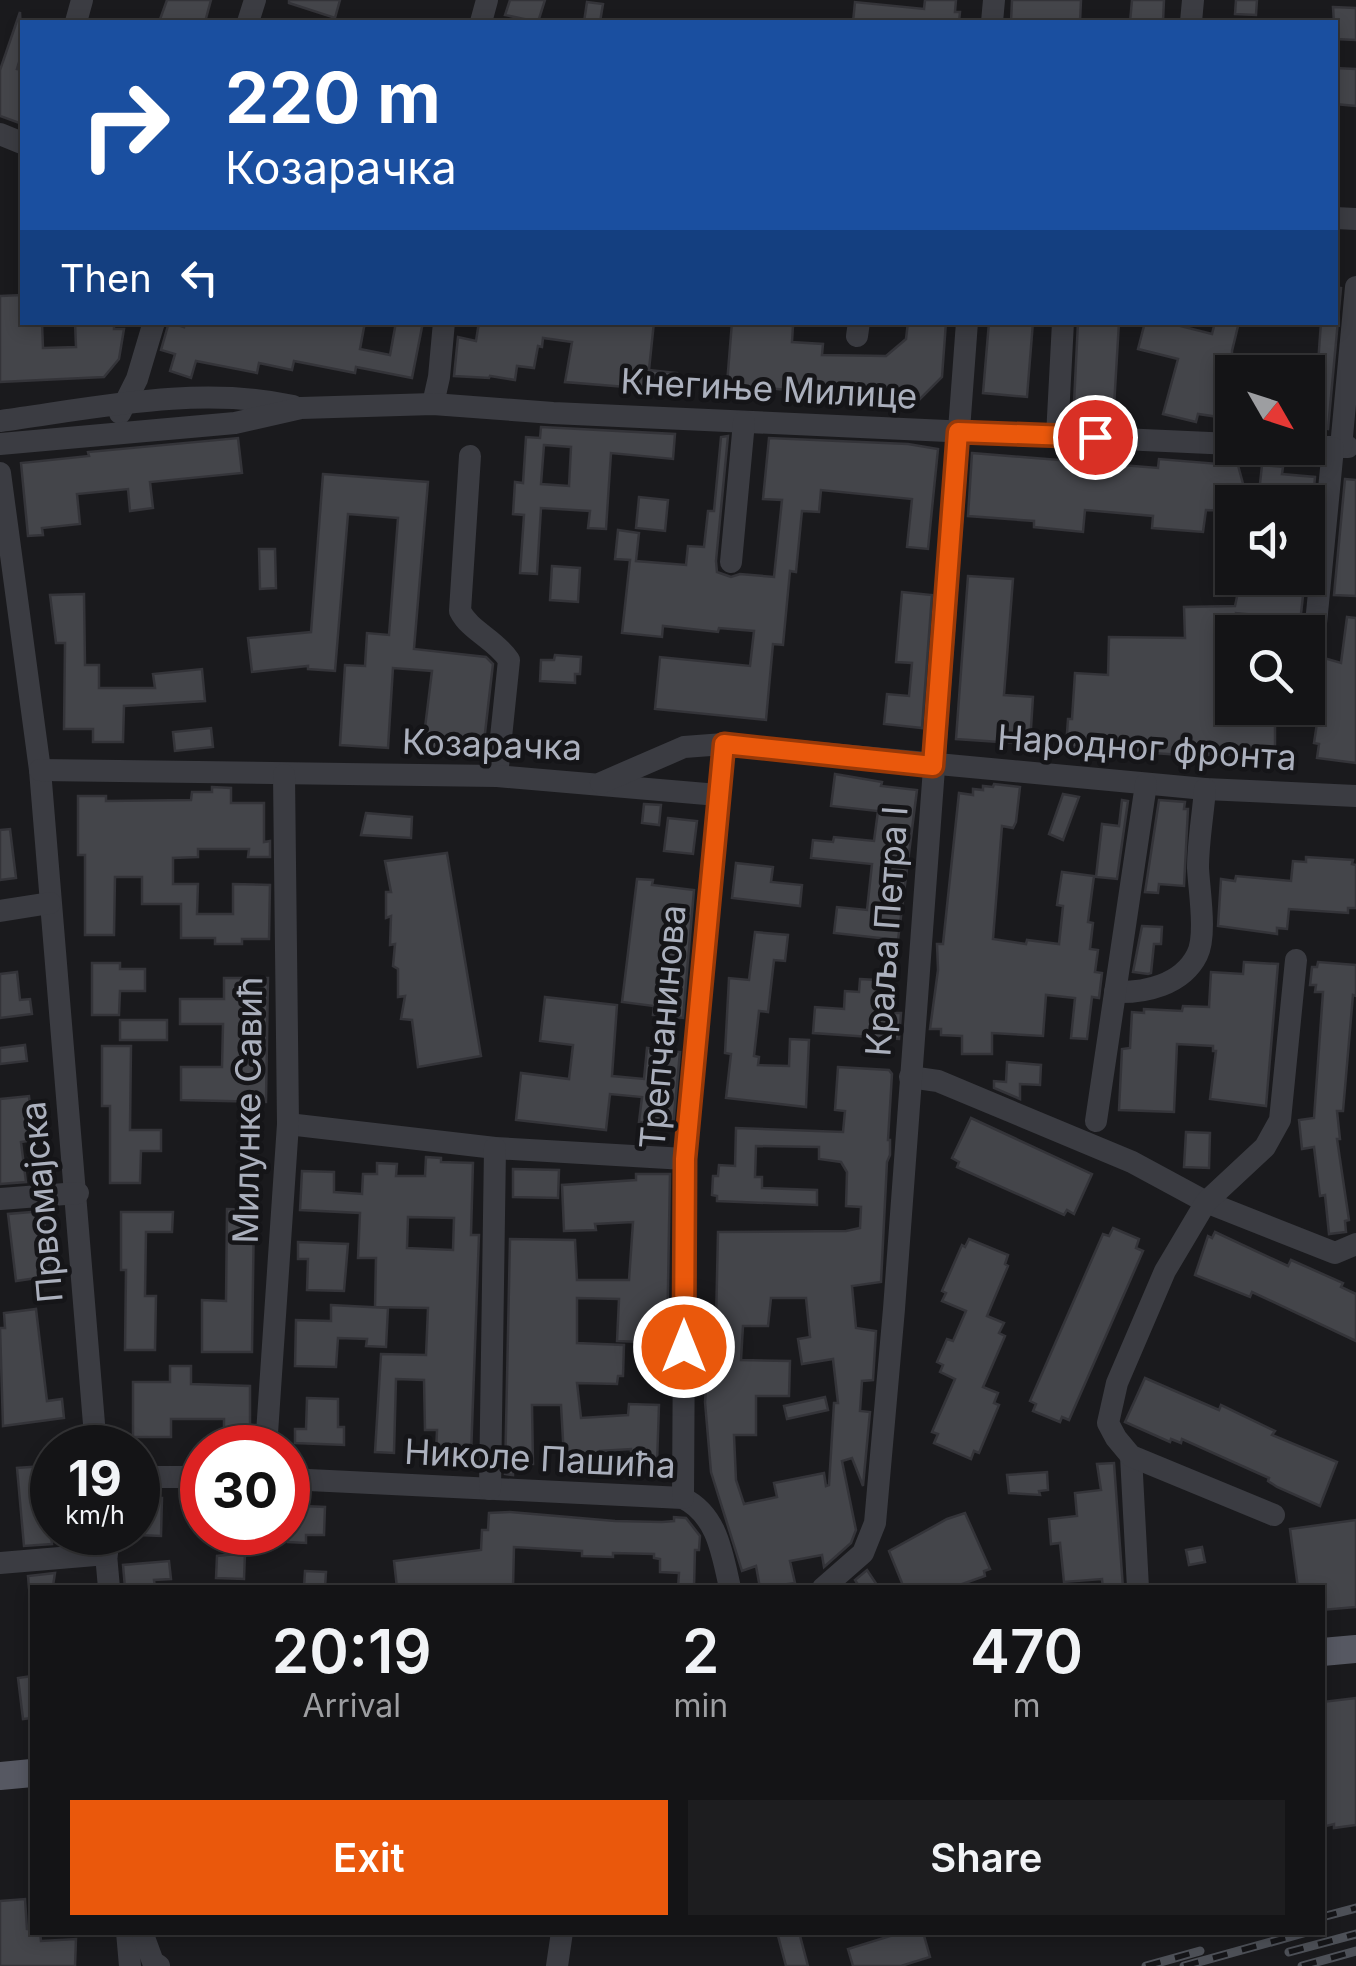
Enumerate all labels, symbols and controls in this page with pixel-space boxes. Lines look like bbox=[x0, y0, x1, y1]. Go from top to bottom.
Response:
text: 220 m bbox=[225, 55, 441, 140]
icon: right bbox=[60, 60, 190, 190]
text: Козарачка bbox=[225, 140, 457, 195]
icon: left bbox=[172, 250, 227, 305]
text: Then bbox=[60, 255, 152, 301]
north arrow bbox=[1215, 355, 1325, 465]
map controls bbox=[1215, 355, 1325, 725]
street label: Кнегиње Милице bbox=[620, 359, 918, 417]
pin bbox=[1053, 395, 1138, 480]
icon: arrive bbox=[1068, 410, 1123, 465]
button: sound bbox=[1215, 485, 1325, 595]
button: search bbox=[1215, 615, 1325, 725]
street label: Народног фронта bbox=[996, 716, 1298, 778]
street label: Козарачка bbox=[401, 720, 583, 768]
street label: Краља Петра I bbox=[856, 804, 916, 1058]
street label: Трепчанинова bbox=[630, 903, 694, 1151]
street label: Милунке Савић bbox=[224, 976, 270, 1244]
street label: Првомајска bbox=[11, 1100, 71, 1304]
position arrow bbox=[632, 1295, 736, 1399]
speed limit sign: 30 bbox=[180, 1425, 310, 1555]
street label: Николе Пашића bbox=[403, 1430, 677, 1486]
text: 19 bbox=[68, 1448, 122, 1508]
text: km/h bbox=[65, 1500, 125, 1530]
text: 20:19 bbox=[272, 1615, 432, 1687]
text: 2 bbox=[682, 1615, 720, 1687]
text: 470 bbox=[970, 1615, 1083, 1687]
text: Arrival bbox=[303, 1686, 401, 1725]
text: min bbox=[673, 1686, 728, 1725]
text: m bbox=[1013, 1686, 1041, 1725]
button: Exit bbox=[70, 1800, 668, 1915]
button: Share bbox=[688, 1800, 1285, 1915]

